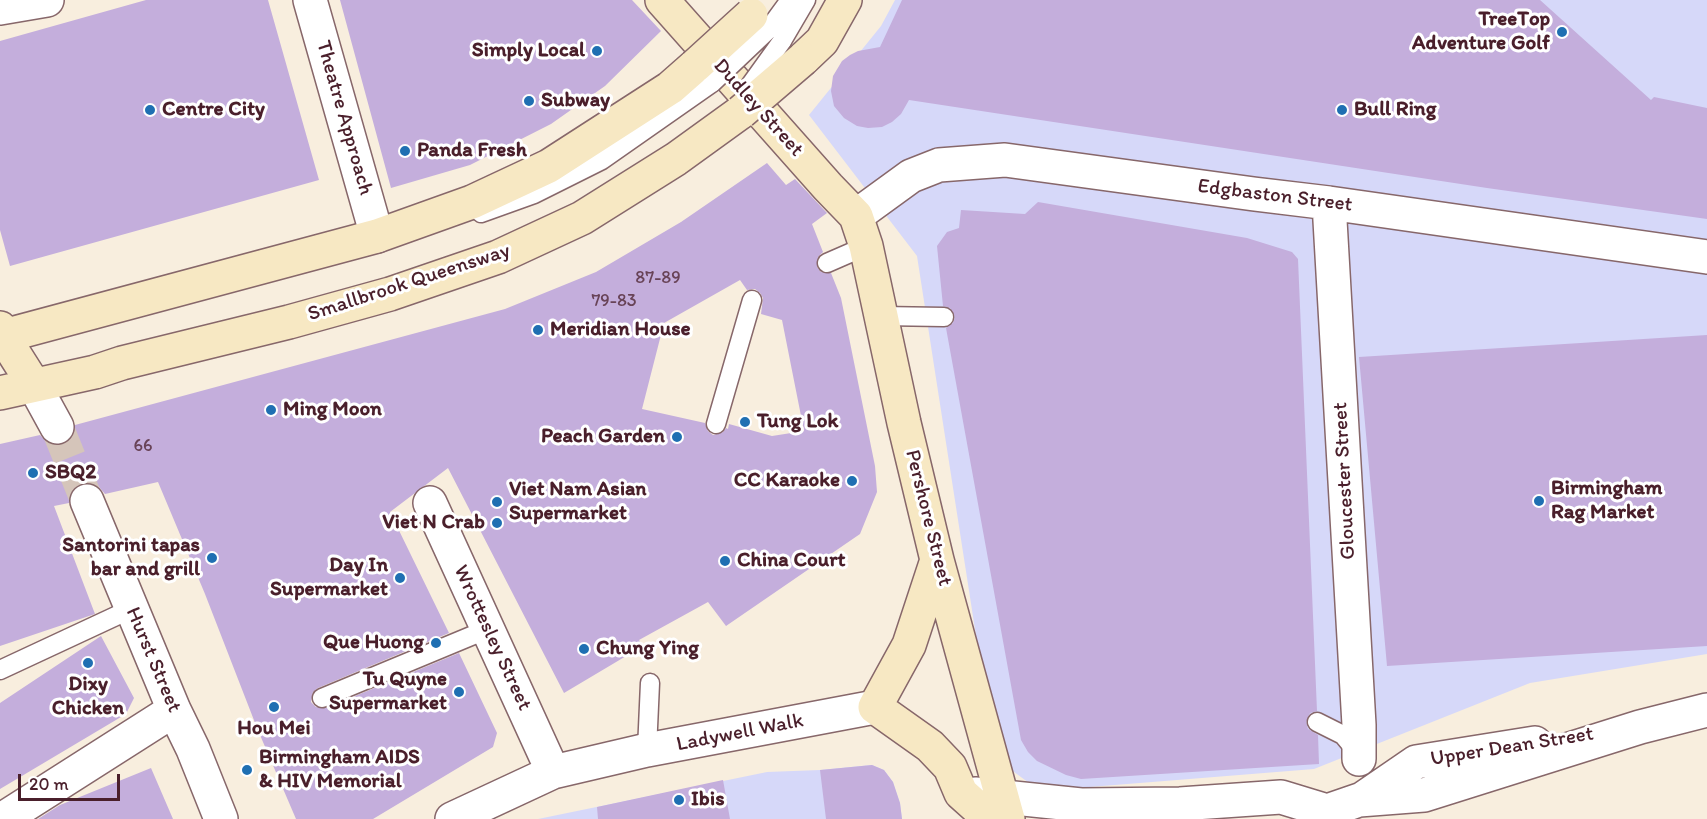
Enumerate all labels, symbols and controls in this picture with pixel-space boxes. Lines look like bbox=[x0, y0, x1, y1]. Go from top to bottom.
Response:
place label: TreeTop Adventure Golf bbox=[1412, 7, 1550, 57]
marker: TreeTop Adventure Golf bbox=[1555, 25, 1569, 39]
street label: Theatre Approach bbox=[310, 38, 378, 198]
place label: Simply Local bbox=[472, 38, 585, 64]
marker: Simply Local bbox=[590, 44, 604, 58]
street label: Dudley Street bbox=[707, 54, 809, 162]
place label: Subway bbox=[541, 88, 610, 114]
marker: Subway bbox=[522, 94, 536, 108]
place label: Centre City bbox=[162, 97, 265, 123]
place label: Bull Ring bbox=[1354, 97, 1436, 123]
marker: Centre City bbox=[143, 103, 157, 117]
marker: Bull Ring bbox=[1335, 103, 1349, 117]
place label: Panda Fresh bbox=[417, 138, 527, 164]
marker: Panda Fresh bbox=[398, 144, 412, 158]
street label: Edgbaston Street bbox=[1196, 174, 1354, 218]
street label: Smallbrook Queensway bbox=[305, 238, 513, 328]
house number: 87-89 bbox=[635, 267, 681, 289]
house number: 79-83 bbox=[591, 290, 637, 312]
place label: Meridian House bbox=[550, 317, 691, 343]
marker: Meridian House bbox=[531, 323, 545, 337]
place label: Ming Moon bbox=[283, 397, 382, 423]
street label: Gloucester Street bbox=[1328, 402, 1362, 560]
marker: Ming Moon bbox=[264, 403, 278, 417]
place label: Tung Lok bbox=[757, 409, 838, 435]
marker: Tung Lok bbox=[738, 415, 752, 429]
place label: Peach Garden bbox=[541, 424, 665, 450]
marker: Peach Garden bbox=[670, 430, 684, 444]
house number: 66 bbox=[133, 435, 153, 457]
street label: Pershore Street bbox=[899, 447, 957, 589]
place label: SBQ2 bbox=[45, 460, 96, 486]
marker: SBQ2 bbox=[26, 466, 40, 480]
place label: CC Karaoke bbox=[734, 468, 840, 494]
marker: CC Karaoke bbox=[845, 474, 859, 488]
place label: Birmingham Rag Market bbox=[1551, 476, 1663, 526]
place label: Viet Nam Asian Supermarket bbox=[509, 477, 647, 527]
marker: Birmingham Rag Market bbox=[1532, 494, 1546, 508]
marker: Viet Nam Asian Supermarket bbox=[490, 495, 504, 509]
place label: Viet N Crab bbox=[382, 510, 485, 536]
marker: Viet N Crab bbox=[490, 516, 504, 530]
place label: Santorini tapas bar and grill bbox=[62, 533, 200, 583]
place label: China Court bbox=[737, 548, 845, 574]
marker: Santorini tapas bar and grill bbox=[205, 551, 219, 565]
place label: Day In Supermarket bbox=[270, 553, 388, 603]
marker: China Court bbox=[718, 554, 732, 568]
street label: Wrottesley Street bbox=[447, 561, 537, 715]
marker: Day In Supermarket bbox=[393, 571, 407, 585]
street label: Hurst Street bbox=[120, 604, 186, 716]
place label: Que Huong bbox=[323, 630, 424, 656]
marker: Que Huong bbox=[429, 636, 443, 650]
place label: Chung Ying bbox=[596, 636, 699, 662]
marker: Chung Ying bbox=[577, 642, 591, 656]
marker: Dixy Chicken bbox=[81, 656, 95, 670]
place label: Tu Quyne Supermarket bbox=[329, 667, 447, 717]
place label: Dixy Chicken bbox=[52, 672, 124, 722]
marker: Tu Quyne Supermarket bbox=[452, 685, 466, 699]
marker: Hou Mei bbox=[267, 700, 281, 714]
street label: Ladywell Walk bbox=[674, 708, 806, 758]
place label: Hou Mei bbox=[237, 716, 311, 742]
street label: Upper Dean Street bbox=[1429, 722, 1595, 772]
place label: Birmingham AIDS & HIV Memorial bbox=[259, 745, 420, 795]
scale bar bbox=[21, 762, 123, 800]
marker: Birmingham AIDS & HIV Memorial bbox=[240, 763, 254, 777]
text: 20 m bbox=[29, 773, 69, 795]
place label: Ibis bbox=[691, 787, 724, 813]
marker: Ibis bbox=[672, 793, 686, 807]

